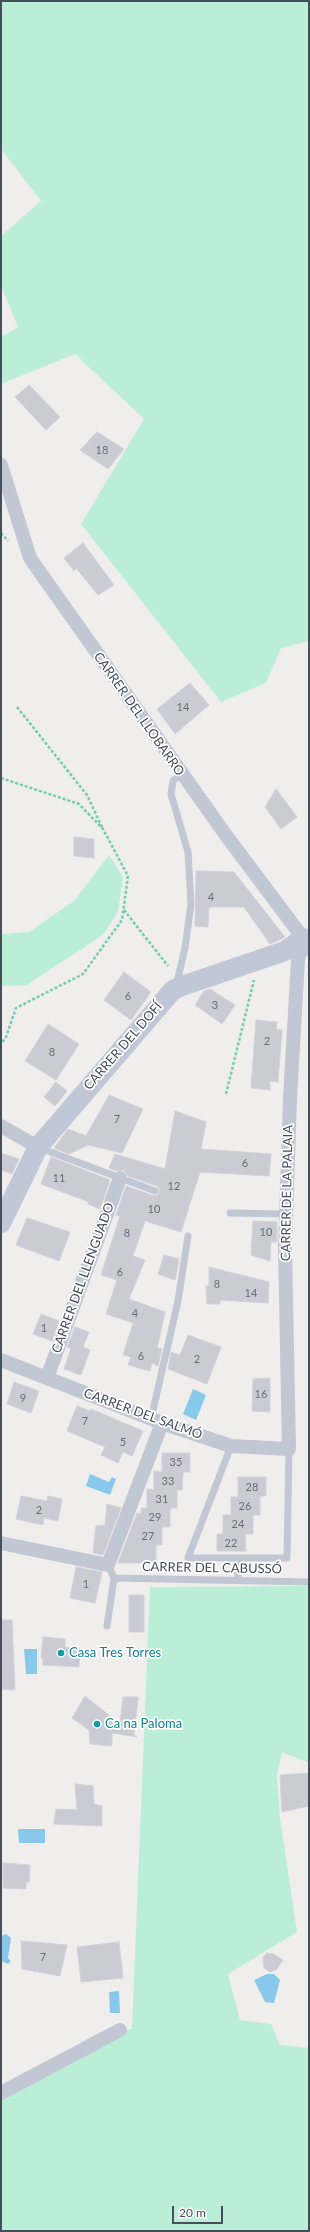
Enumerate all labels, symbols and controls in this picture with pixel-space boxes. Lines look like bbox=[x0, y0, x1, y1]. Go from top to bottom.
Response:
house number: 18 bbox=[96, 443, 108, 457]
street label: CARRER DEL LLOBARRO bbox=[90, 649, 188, 779]
house number: 14 bbox=[177, 700, 189, 714]
house number: 4 bbox=[208, 890, 214, 904]
house number: 6 bbox=[125, 989, 131, 1003]
house number: 3 bbox=[212, 998, 218, 1012]
street label: CARRER DEL DOFÍ bbox=[81, 999, 165, 1093]
house number: 2 bbox=[264, 1034, 270, 1048]
house number: 8 bbox=[49, 1045, 55, 1059]
house number: 7 bbox=[114, 1112, 120, 1126]
street label: CARRER DE LA PALAIA bbox=[278, 1125, 296, 1261]
house number: 6 bbox=[242, 1156, 248, 1170]
house number: 11 bbox=[53, 1171, 65, 1185]
house number: 12 bbox=[168, 1179, 180, 1193]
street label: CARRER DEL LLENGUADO bbox=[49, 1201, 117, 1355]
house number: 10 bbox=[148, 1202, 160, 1216]
house number: 10 bbox=[260, 1225, 272, 1239]
house number: 8 bbox=[124, 1226, 130, 1240]
house number: 6 bbox=[117, 1265, 123, 1279]
house number: 8 bbox=[214, 1277, 220, 1291]
house number: 14 bbox=[245, 1286, 257, 1300]
house number: 4 bbox=[132, 1306, 138, 1320]
house number: 1 bbox=[41, 1321, 47, 1335]
house number: 6 bbox=[138, 1349, 144, 1363]
house number: 2 bbox=[194, 1352, 200, 1366]
street label: CARRER DEL SALMÓ bbox=[82, 1385, 204, 1443]
house number: 16 bbox=[255, 1387, 267, 1401]
house number: 9 bbox=[20, 1391, 26, 1405]
house number: 7 bbox=[82, 1414, 88, 1428]
house number: 5 bbox=[120, 1435, 126, 1449]
house number: 35 bbox=[170, 1455, 182, 1469]
house number: 33 bbox=[162, 1474, 174, 1488]
house number: 28 bbox=[246, 1480, 258, 1494]
house number: 31 bbox=[156, 1492, 168, 1506]
house number: 26 bbox=[239, 1499, 251, 1513]
house number: 2 bbox=[36, 1503, 42, 1517]
house number: 29 bbox=[149, 1510, 161, 1524]
house number: 24 bbox=[232, 1517, 244, 1531]
house number: 27 bbox=[142, 1529, 154, 1543]
house number: 22 bbox=[225, 1536, 237, 1550]
street label: CARRER DEL CABUSSÓ bbox=[142, 1559, 282, 1577]
house number: 1 bbox=[83, 1577, 89, 1591]
place label: Casa Tres Torres bbox=[69, 1645, 161, 1661]
marker: Casa Tres Torres bbox=[56, 1648, 66, 1658]
place label: Ca na Paloma bbox=[105, 1716, 182, 1732]
marker: Ca na Paloma bbox=[92, 1719, 102, 1729]
house number: 7 bbox=[40, 1950, 46, 1964]
scale bar bbox=[174, 2198, 225, 2224]
text: 20 m bbox=[179, 2205, 206, 2220]

